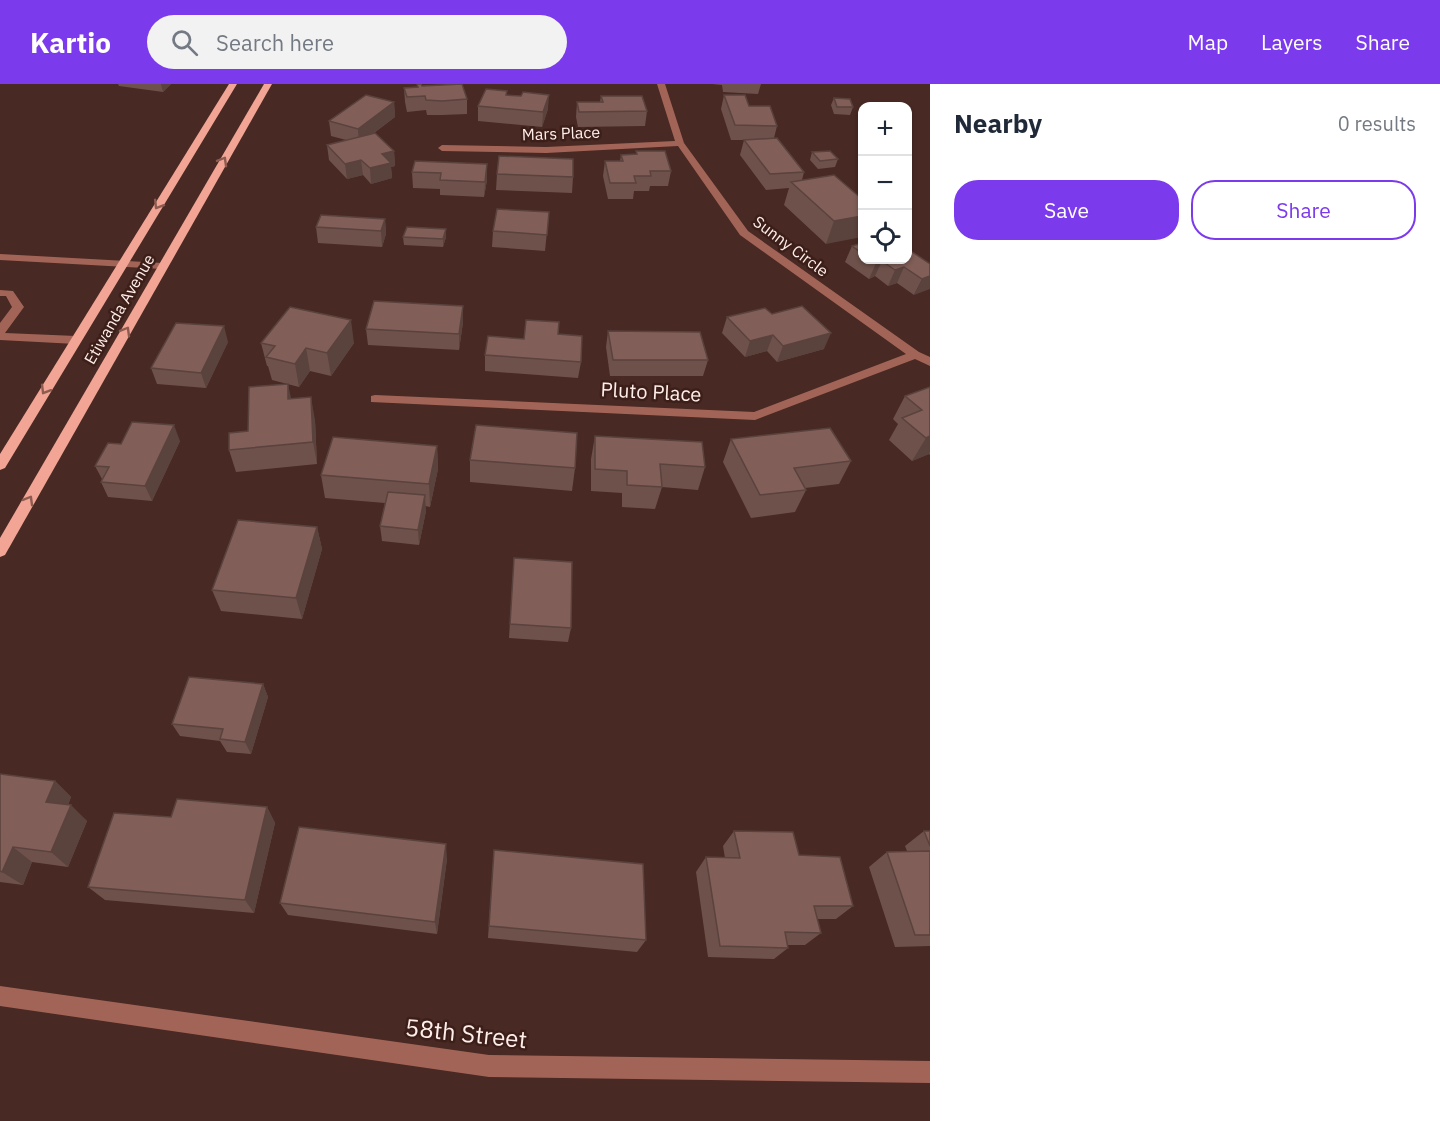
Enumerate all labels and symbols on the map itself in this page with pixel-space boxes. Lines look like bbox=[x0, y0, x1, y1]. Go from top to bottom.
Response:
street label: Mars Place bbox=[522, 122, 601, 144]
one-way arrow bbox=[215, 157, 227, 167]
one-way arrow bbox=[155, 199, 166, 210]
street label: Sunny Circle bbox=[749, 211, 833, 281]
street label: Etiwanda Avenue bbox=[79, 250, 159, 368]
one-way arrow bbox=[119, 327, 130, 337]
street label: Pluto Place bbox=[600, 375, 702, 408]
one-way arrow bbox=[41, 384, 53, 394]
one-way arrow bbox=[22, 496, 33, 506]
street label: 58th Street bbox=[404, 1011, 529, 1055]

